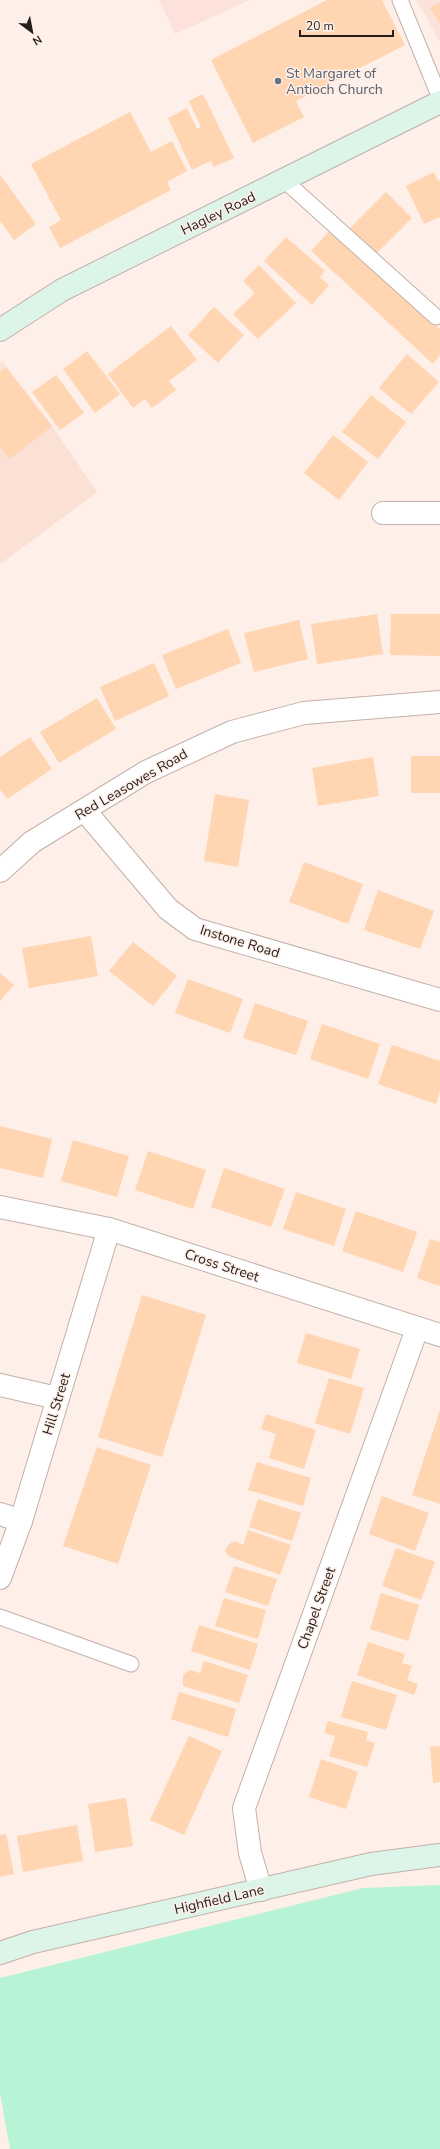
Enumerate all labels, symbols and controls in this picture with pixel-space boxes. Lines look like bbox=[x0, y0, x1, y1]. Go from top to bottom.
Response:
north arrow bbox=[12, 12, 52, 52]
scale bar bbox=[300, 12, 393, 38]
text: 20 m bbox=[306, 18, 334, 34]
text: N bbox=[30, 32, 45, 49]
place label: St Margaret of Antioch Church bbox=[286, 64, 383, 99]
marker: St Margaret of Antioch Church bbox=[273, 76, 283, 86]
street label: Hagley Road bbox=[178, 187, 259, 240]
street label: Red Leasowes Road bbox=[71, 744, 191, 824]
street label: Instone Road bbox=[198, 920, 282, 963]
street label: Cross Street bbox=[182, 1244, 262, 1286]
street label: Hill Street bbox=[38, 1371, 75, 1438]
street label: Chapel Street bbox=[293, 1564, 340, 1652]
street label: Highfield Lane bbox=[172, 1880, 266, 1919]

